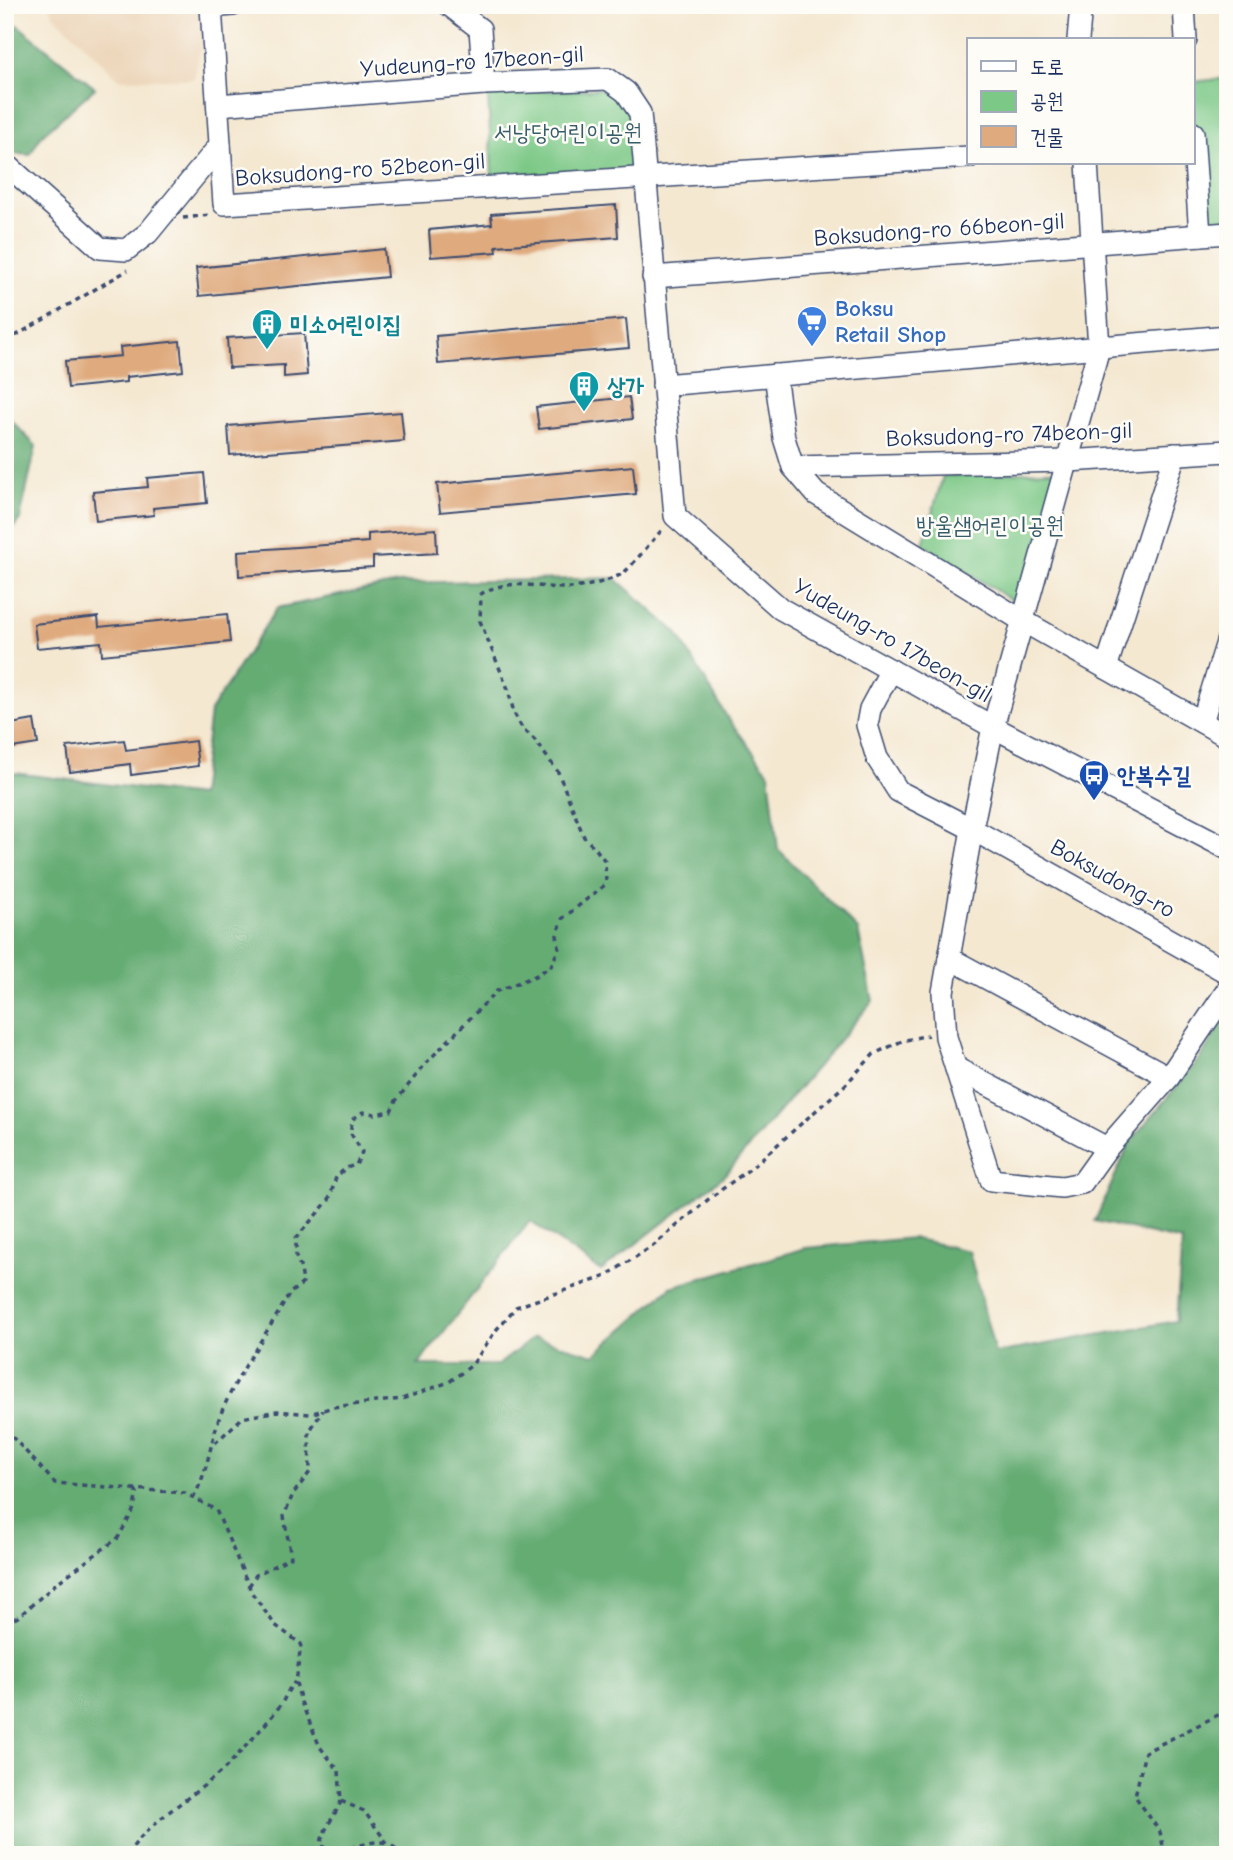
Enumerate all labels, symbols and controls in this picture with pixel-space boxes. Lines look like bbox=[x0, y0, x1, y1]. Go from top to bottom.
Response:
legend bbox=[967, 38, 1194, 164]
street label: Yudeung-ro 17beon-gil bbox=[359, 40, 585, 83]
text: 도로 bbox=[1030, 55, 1064, 79]
text: 공원 bbox=[1030, 89, 1064, 113]
park label: 서낭당어린이공원 bbox=[494, 119, 642, 146]
text: 건물 bbox=[1030, 125, 1064, 149]
street label: Boksudong-ro 52beon-gil bbox=[234, 147, 486, 192]
street label: Boksudong-ro 66beon-gil bbox=[813, 207, 1065, 252]
place label: Boksu Retail Shop bbox=[835, 295, 946, 348]
supermarket icon: Boksu Retail Shop bbox=[795, 304, 829, 348]
building icon: 미소어린이집 bbox=[250, 307, 284, 351]
place label: 미소어린이집 bbox=[290, 311, 401, 338]
building icon: 상가 bbox=[567, 369, 601, 413]
place label: 상가 bbox=[607, 373, 645, 400]
street label: Boksudong-ro 74beon-gil bbox=[885, 417, 1133, 452]
park label: 방울샘어린이공원 bbox=[916, 512, 1064, 539]
street label: Yudeung-ro 17beon-gil bbox=[789, 573, 997, 708]
bus stop icon: 안복수길 bbox=[1077, 758, 1111, 802]
place label: 안복수길 bbox=[1117, 762, 1192, 789]
street label: Boksudong-ro bbox=[1046, 833, 1180, 924]

